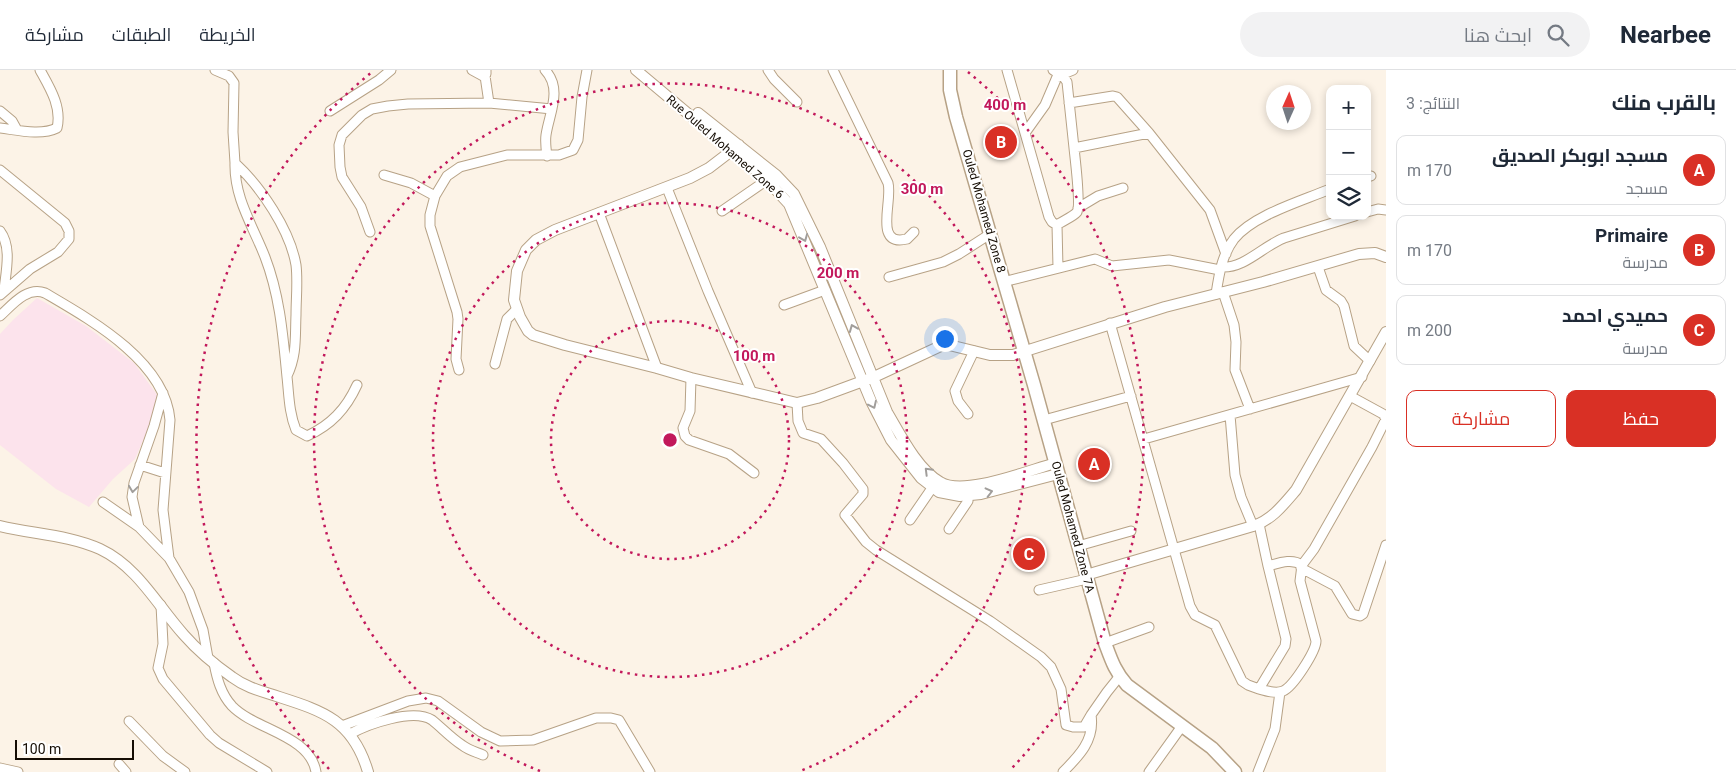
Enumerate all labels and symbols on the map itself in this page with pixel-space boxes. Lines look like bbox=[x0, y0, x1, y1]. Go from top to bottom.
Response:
north arrow bbox=[1266, 85, 1311, 130]
street label: Rue Ouled Mohamed Zone 6 bbox=[663, 92, 787, 202]
text: 400 m bbox=[984, 96, 1026, 114]
pin: B bbox=[985, 123, 1017, 161]
street label: Ouled Mohamed Zone 8 bbox=[960, 148, 1008, 275]
text: 300 m bbox=[901, 180, 943, 198]
one-way arrow bbox=[798, 233, 808, 242]
text: 200 m bbox=[817, 264, 859, 282]
one-way arrow bbox=[849, 324, 860, 333]
your location bbox=[932, 326, 958, 352]
text: 100 m bbox=[733, 347, 775, 365]
one-way arrow bbox=[867, 399, 877, 408]
centre of rings bbox=[661, 431, 679, 449]
pin: A bbox=[1078, 445, 1110, 483]
street label: Ouled Mohamed Zone 7A bbox=[1049, 460, 1097, 594]
one-way arrow bbox=[925, 468, 934, 477]
one-way arrow bbox=[128, 485, 139, 493]
one-way arrow bbox=[985, 487, 994, 498]
pin: C bbox=[1013, 535, 1045, 573]
scale bar bbox=[15, 737, 134, 760]

